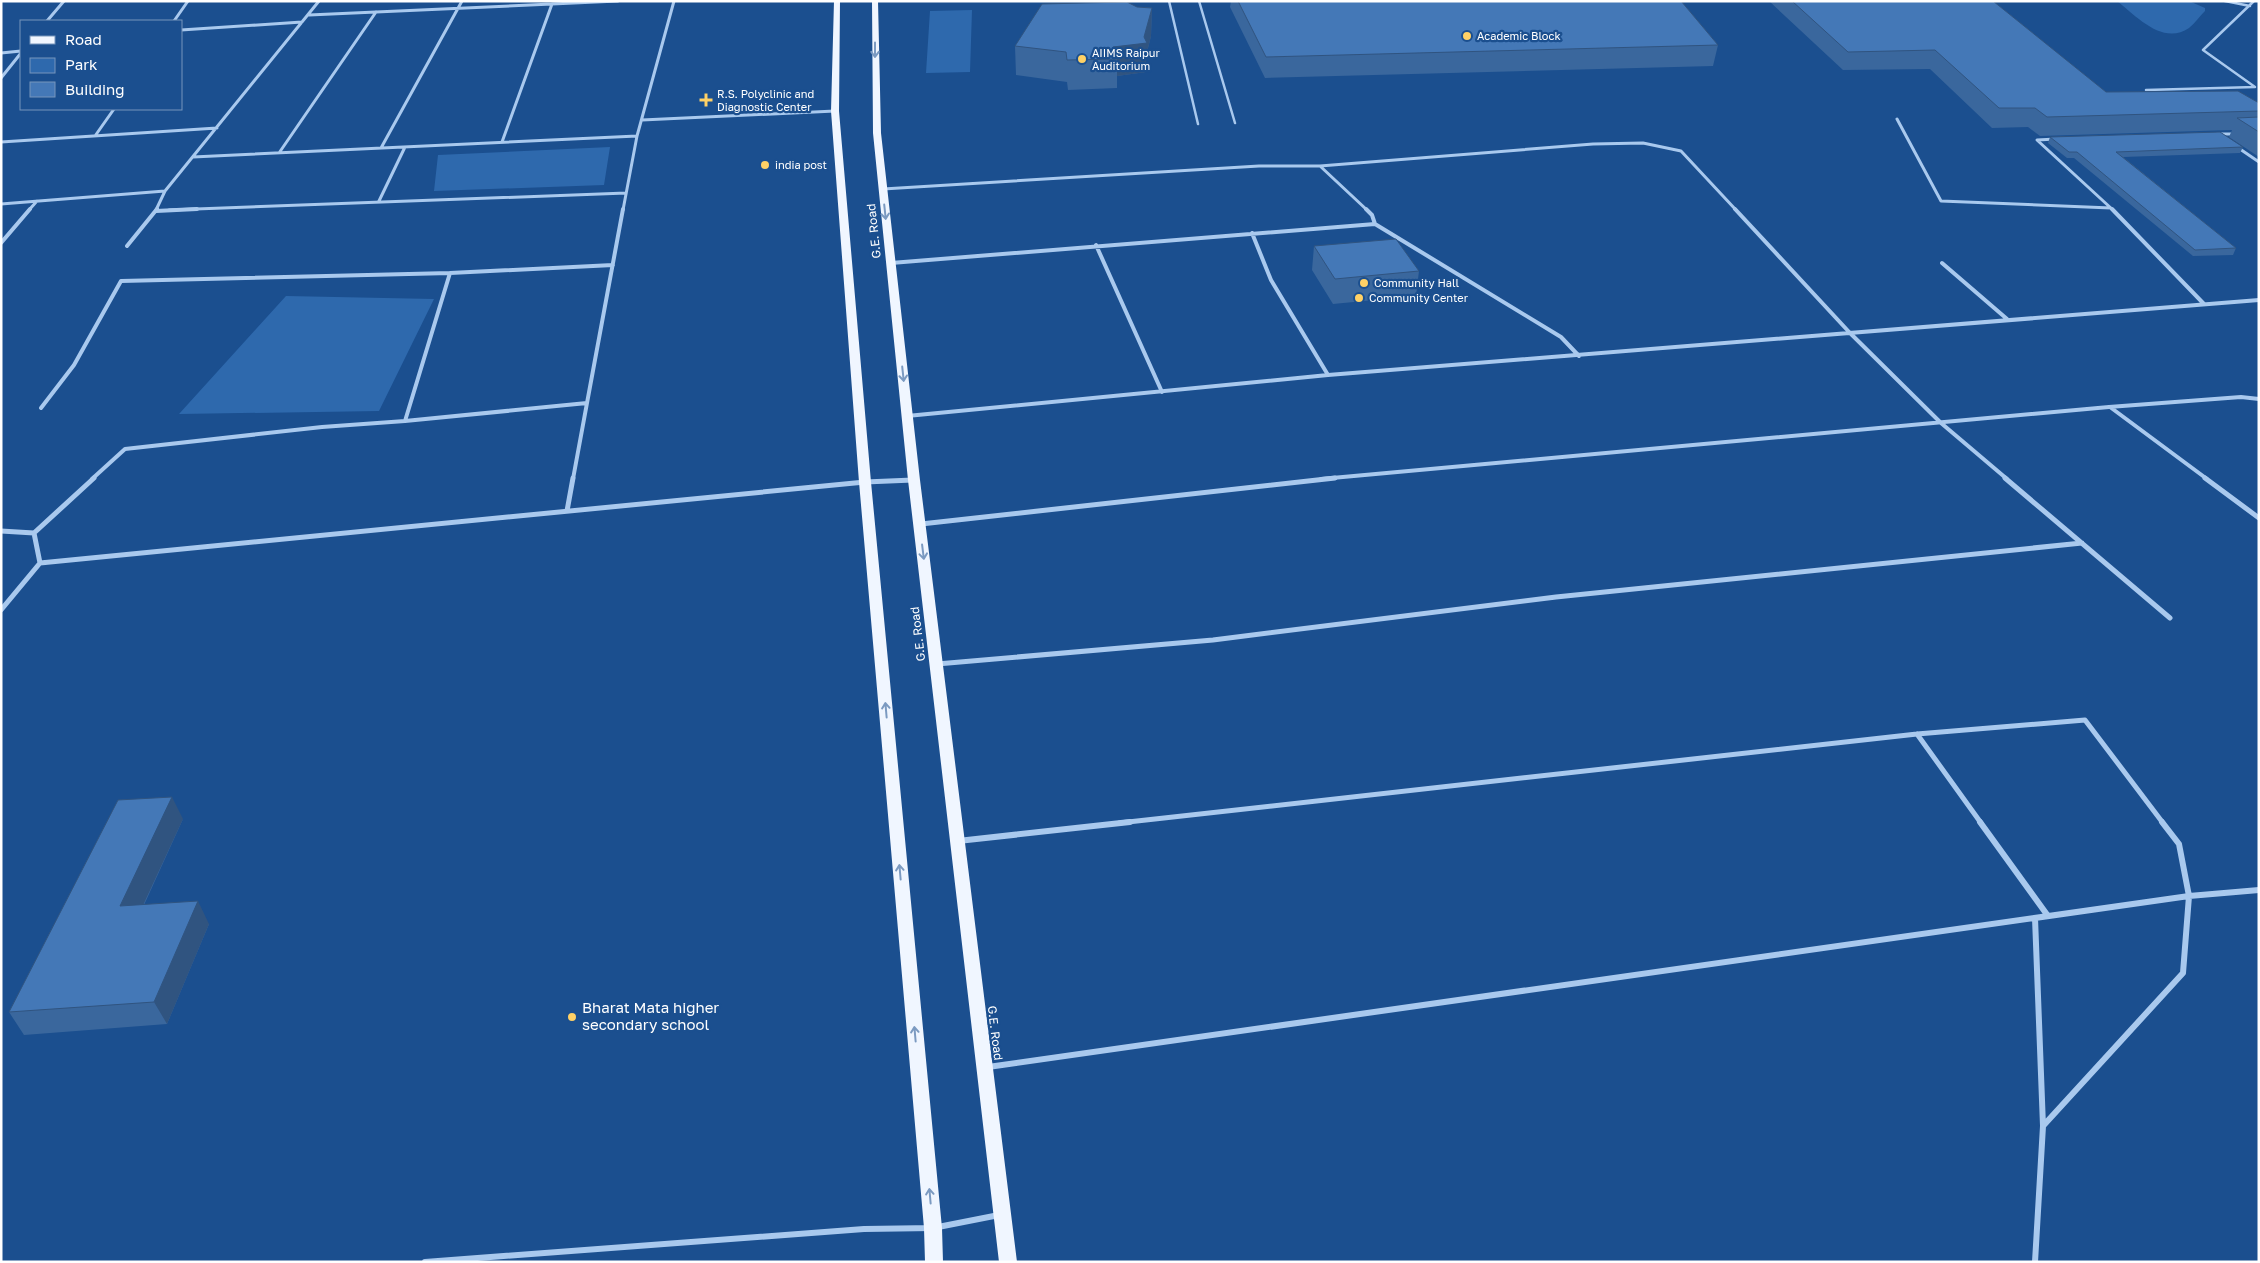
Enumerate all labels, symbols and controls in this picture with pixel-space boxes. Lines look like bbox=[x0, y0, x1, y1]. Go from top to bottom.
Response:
legend bbox=[20, 20, 182, 110]
place label: Academic Block bbox=[1477, 29, 1561, 42]
text: Road bbox=[65, 30, 102, 48]
marker: Academic Block bbox=[1461, 30, 1473, 42]
one-way arrow bbox=[870, 42, 880, 58]
place label: AIIMS Raipur Auditorium bbox=[1092, 46, 1160, 72]
marker: AIIMS Raipur Auditorium bbox=[1076, 53, 1088, 65]
text: Park bbox=[65, 55, 98, 73]
text: Building bbox=[65, 80, 125, 98]
place label: R.S. Polyclinic and Diagnostic Center bbox=[717, 87, 814, 113]
marker: R.S. Polyclinic and Diagnostic Center bbox=[699, 93, 713, 107]
place label: india post bbox=[775, 158, 827, 171]
marker: india post bbox=[759, 159, 771, 171]
street label: G.E. Road bbox=[863, 203, 884, 259]
one-way arrow bbox=[880, 204, 890, 220]
place label: Community Hall bbox=[1374, 276, 1460, 289]
marker: Community Hall bbox=[1358, 277, 1370, 289]
place label: Community Center bbox=[1369, 291, 1469, 304]
marker: Community Center bbox=[1353, 292, 1365, 304]
one-way arrow bbox=[898, 365, 908, 381]
one-way arrow bbox=[918, 544, 928, 560]
street label: G.E. Road bbox=[907, 606, 928, 662]
one-way arrow bbox=[881, 702, 891, 718]
one-way arrow bbox=[896, 864, 905, 880]
place label: Bharat Mata higher secondary school bbox=[582, 998, 719, 1033]
street label: G.E. Road bbox=[985, 1005, 1006, 1061]
marker: Bharat Mata higher secondary school bbox=[566, 1011, 578, 1023]
one-way arrow bbox=[910, 1026, 920, 1042]
one-way arrow bbox=[925, 1188, 934, 1204]

